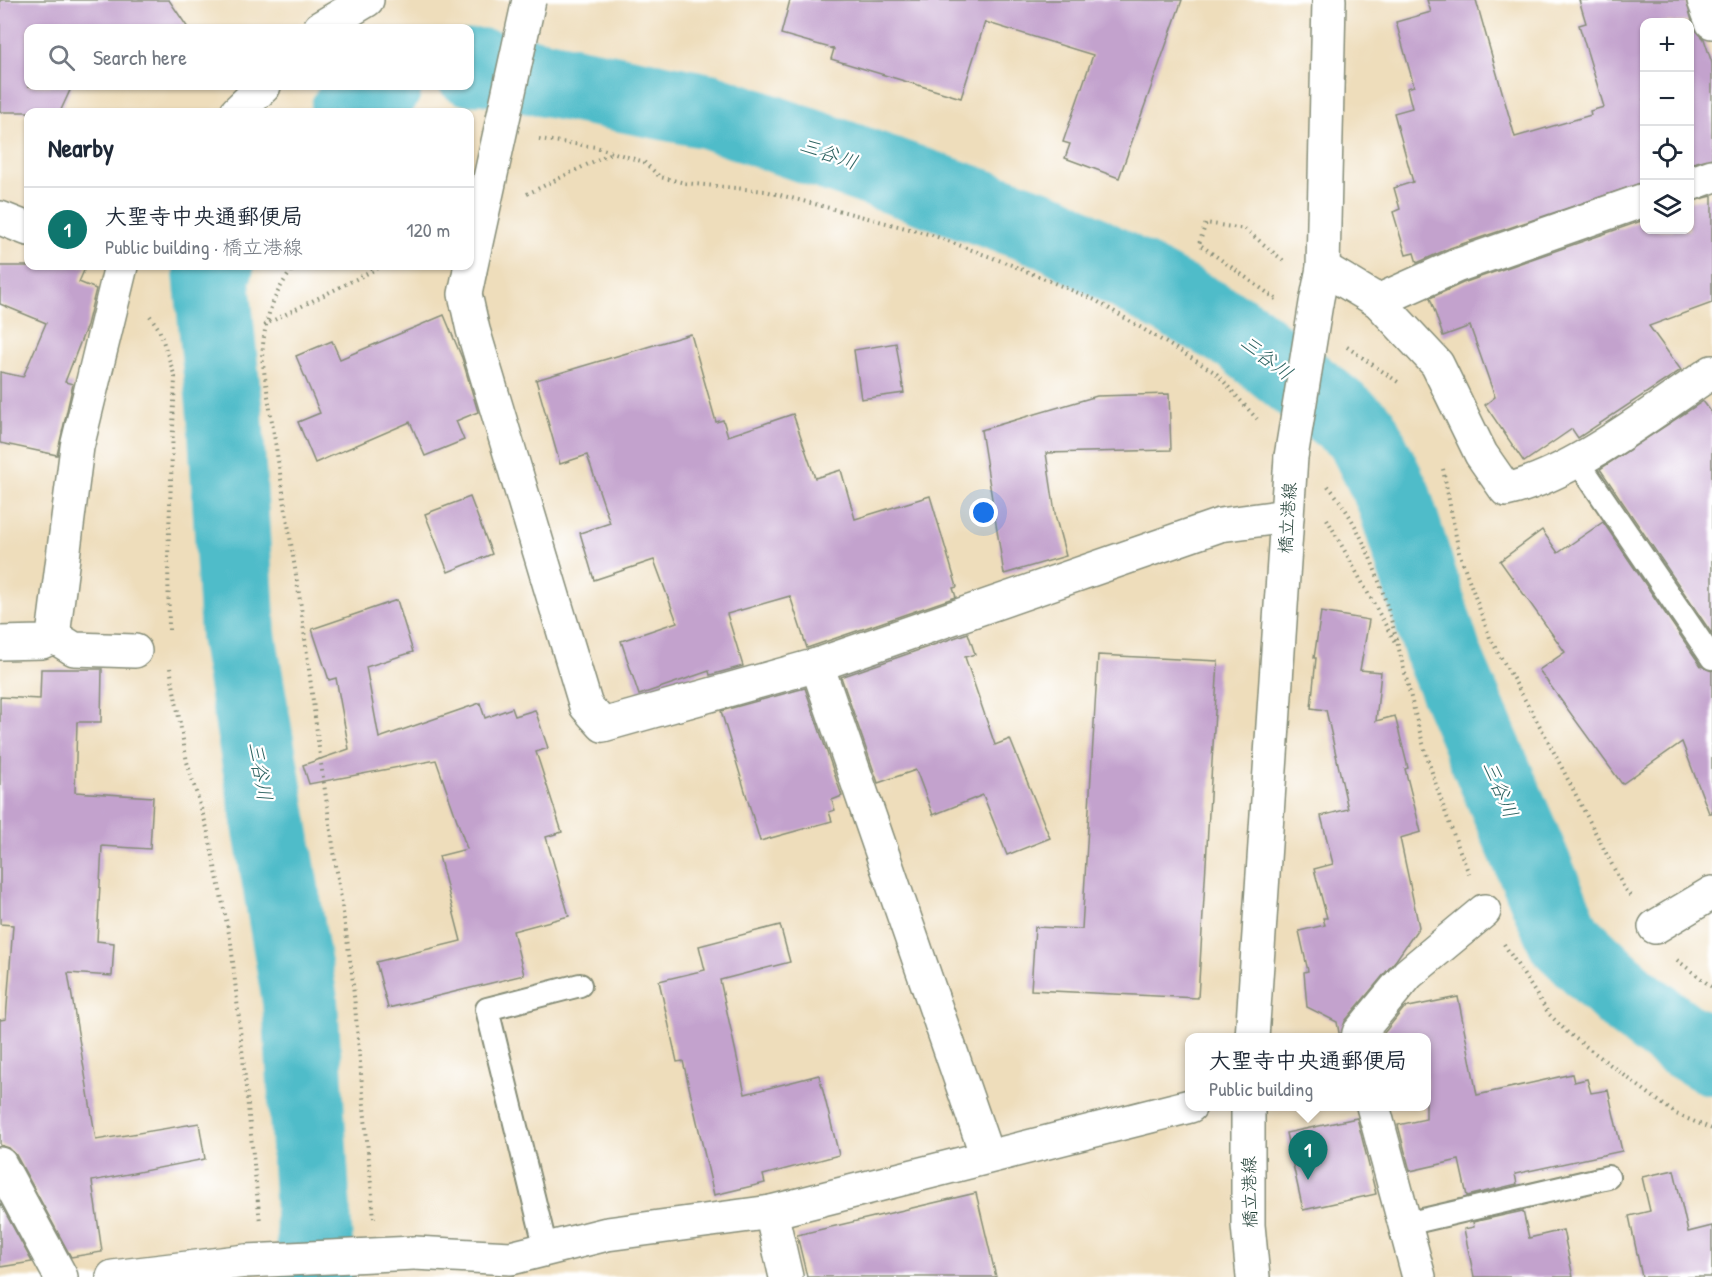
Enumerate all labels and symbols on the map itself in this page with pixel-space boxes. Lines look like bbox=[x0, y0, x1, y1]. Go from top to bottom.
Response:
water label: 三谷川 bbox=[796, 130, 862, 176]
water label: 三谷川 bbox=[1235, 328, 1299, 386]
street label: 橋立港線 bbox=[1272, 481, 1302, 555]
your location bbox=[969, 498, 998, 527]
water label: 三谷川 bbox=[242, 739, 280, 803]
water label: 三谷川 bbox=[1477, 756, 1525, 822]
pin: 1 bbox=[1288, 1130, 1328, 1180]
street label: 橋立港線 bbox=[1236, 1156, 1262, 1228]

